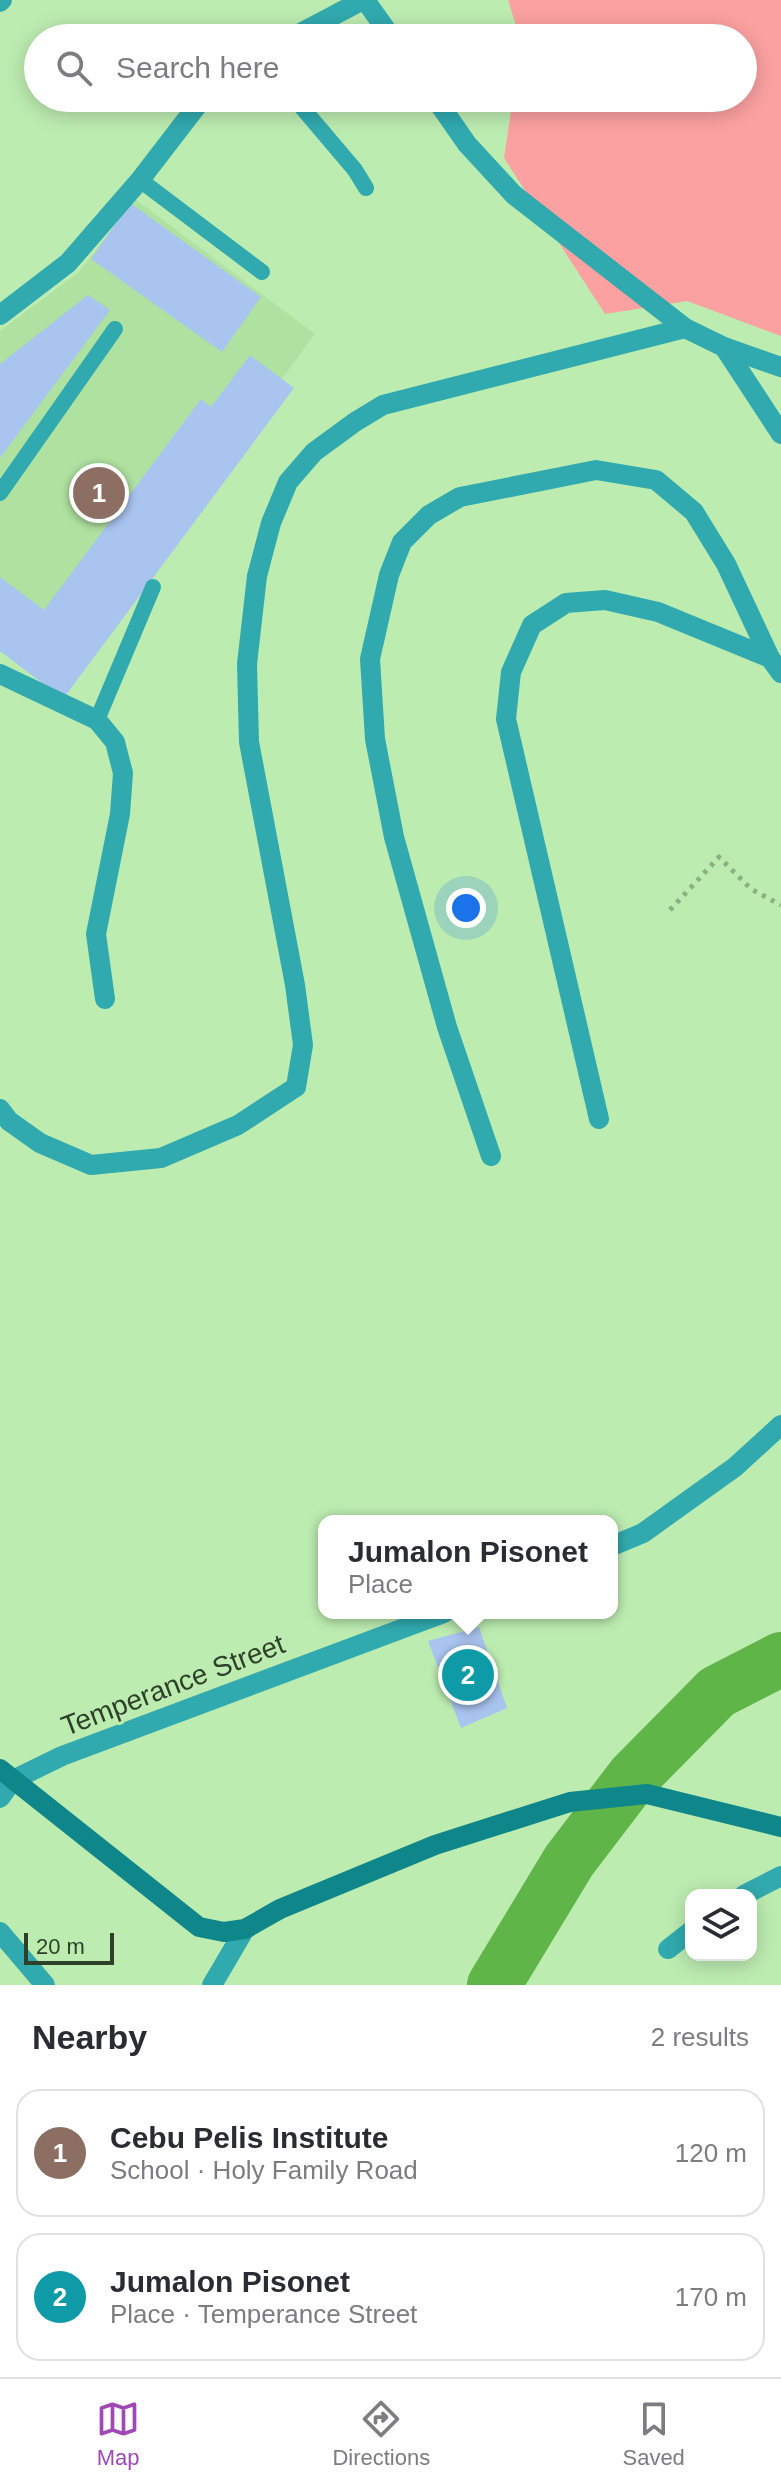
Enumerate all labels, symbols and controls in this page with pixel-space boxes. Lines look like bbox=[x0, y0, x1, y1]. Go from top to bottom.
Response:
search box bbox=[24, 24, 757, 112]
icon: search bbox=[52, 46, 96, 90]
text: Search here bbox=[116, 51, 279, 84]
pin: 1 bbox=[73, 463, 125, 523]
your location bbox=[446, 888, 486, 928]
popup bbox=[318, 1515, 618, 1619]
text: Jumalon Pisonet bbox=[348, 1535, 588, 1568]
text: Place bbox=[348, 1569, 413, 1599]
street label: Temperance Street bbox=[57, 1628, 289, 1742]
pin: 2 bbox=[442, 1645, 494, 1705]
map controls bbox=[685, 1889, 757, 1961]
button: layers bbox=[685, 1889, 757, 1961]
scale bar bbox=[24, 1929, 114, 1965]
text: 20 m bbox=[36, 1934, 85, 1959]
text: Nearby bbox=[32, 2018, 147, 2056]
text: 2 results bbox=[651, 2022, 749, 2052]
text: Cebu Pelis Institute bbox=[110, 2121, 388, 2154]
text: 1 bbox=[53, 2138, 67, 2168]
text: 120 m bbox=[675, 2138, 747, 2168]
text: School · Holy Family Road bbox=[110, 2155, 418, 2185]
text: Jumalon Pisonet bbox=[110, 2265, 350, 2298]
text: 2 bbox=[53, 2282, 67, 2312]
text: 170 m bbox=[675, 2282, 747, 2312]
text: Place · Temperance Street bbox=[110, 2299, 417, 2329]
tab: Map bbox=[96, 2397, 140, 2471]
tab: Directions bbox=[332, 2397, 430, 2471]
tab: Saved bbox=[622, 2397, 685, 2471]

